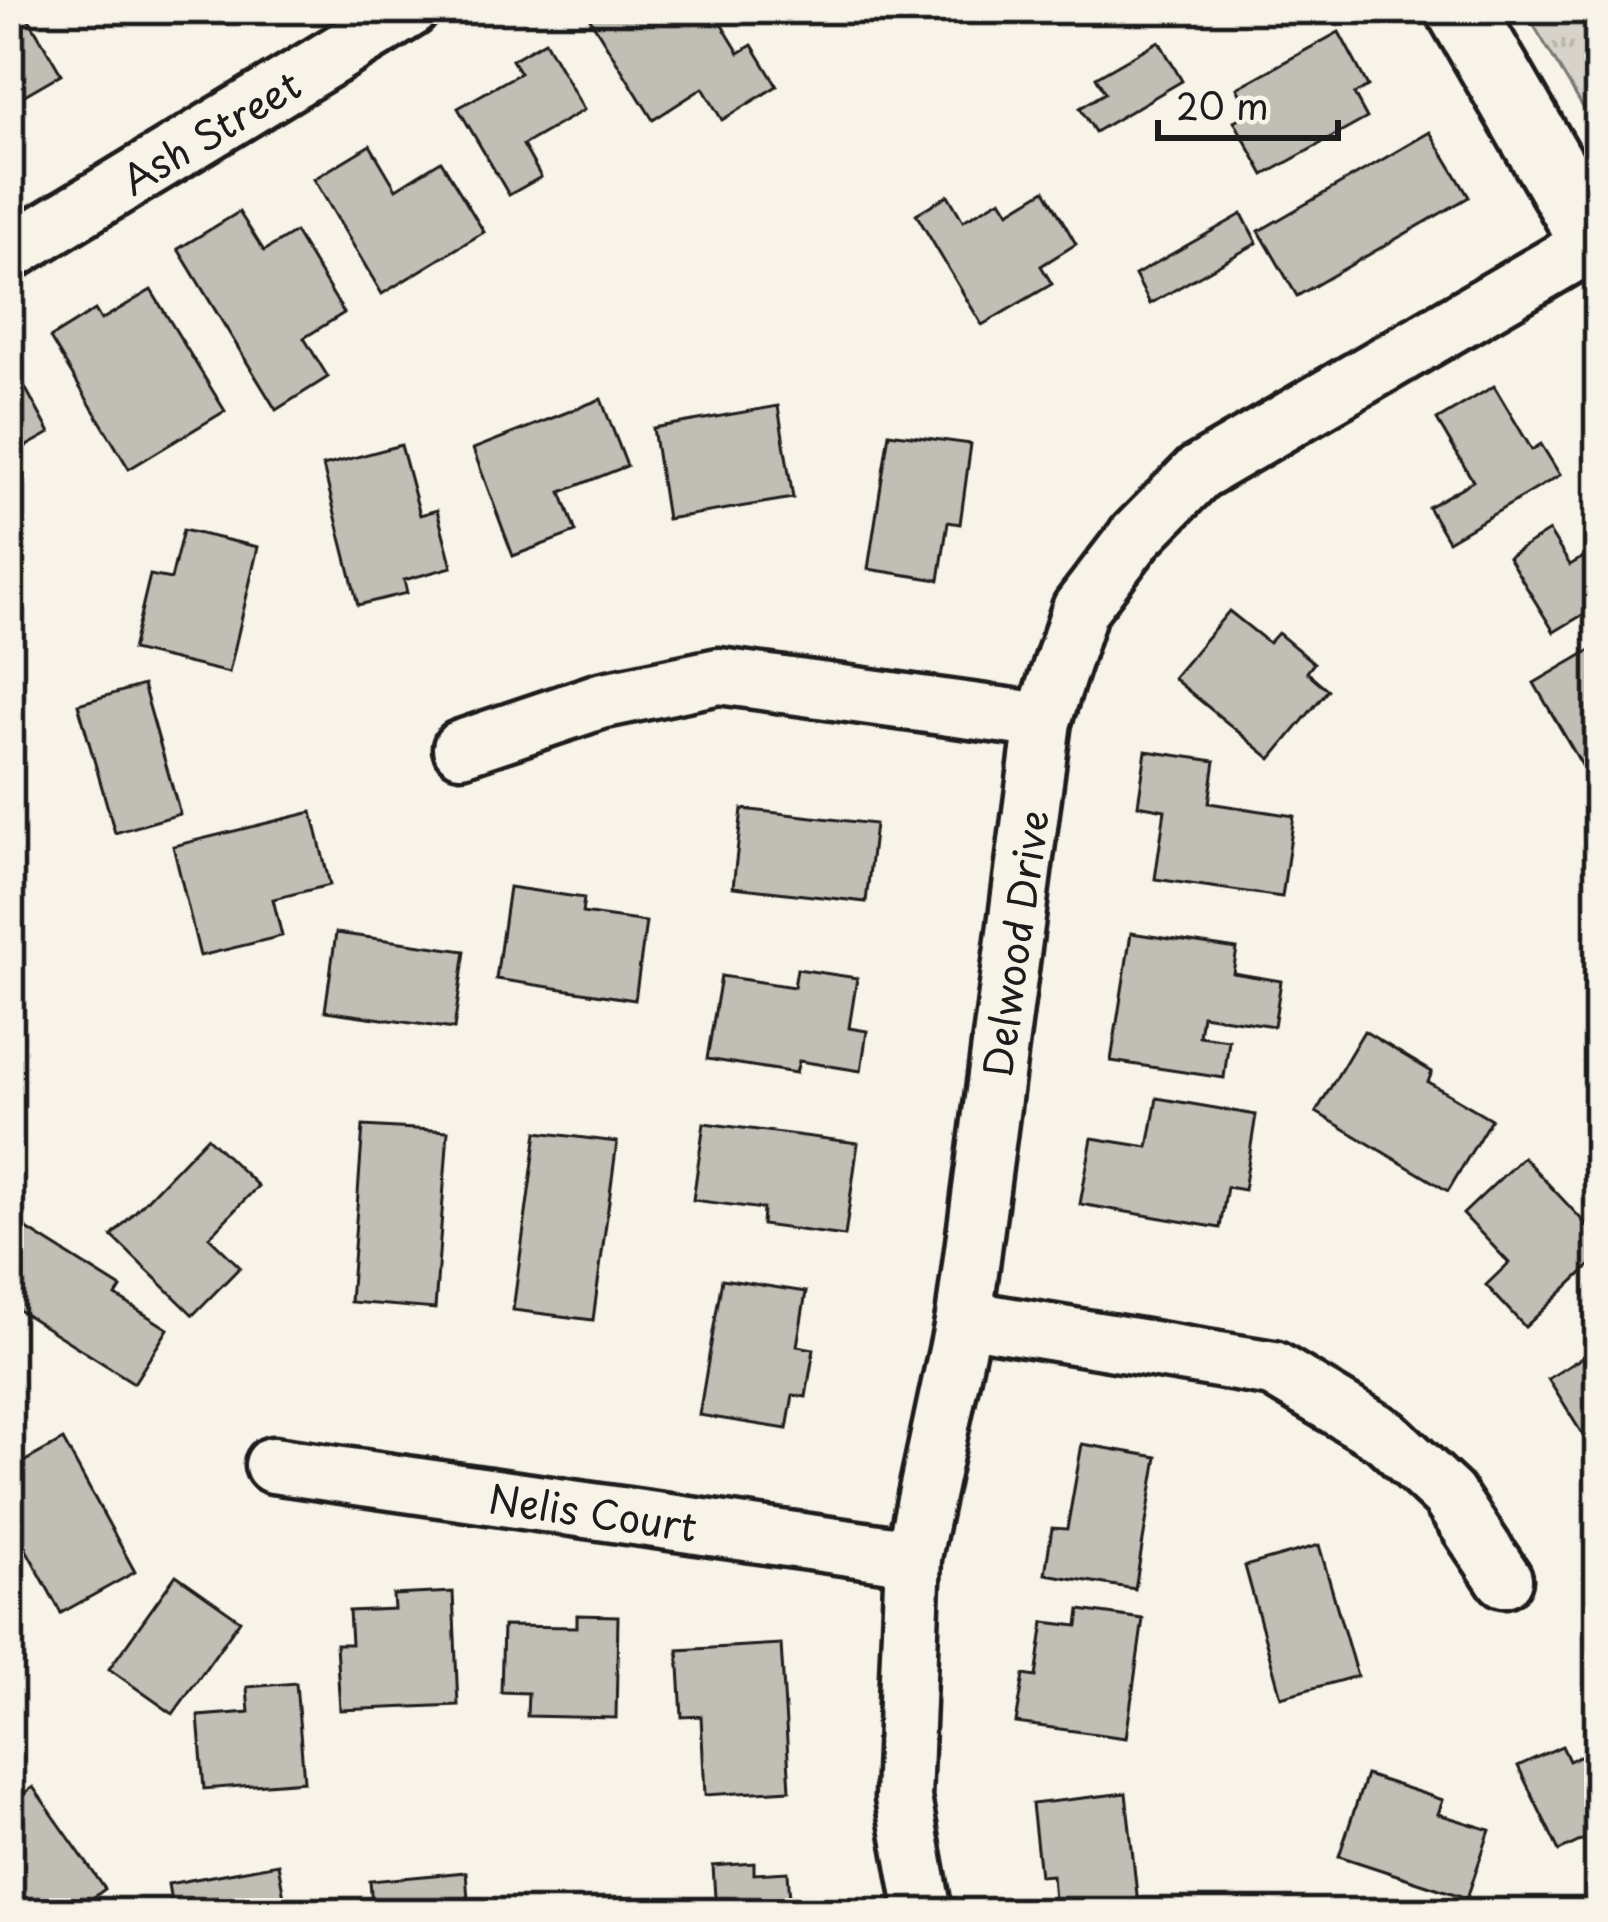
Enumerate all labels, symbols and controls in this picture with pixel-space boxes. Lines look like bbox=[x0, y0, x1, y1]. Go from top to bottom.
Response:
street label: Ash Street bbox=[109, 54, 311, 208]
scale bar bbox=[1158, 66, 1338, 140]
text: 20 m bbox=[1176, 78, 1269, 132]
street label: Delwood Drive bbox=[966, 806, 1062, 1080]
street label: Nelis Court bbox=[485, 1467, 701, 1555]

